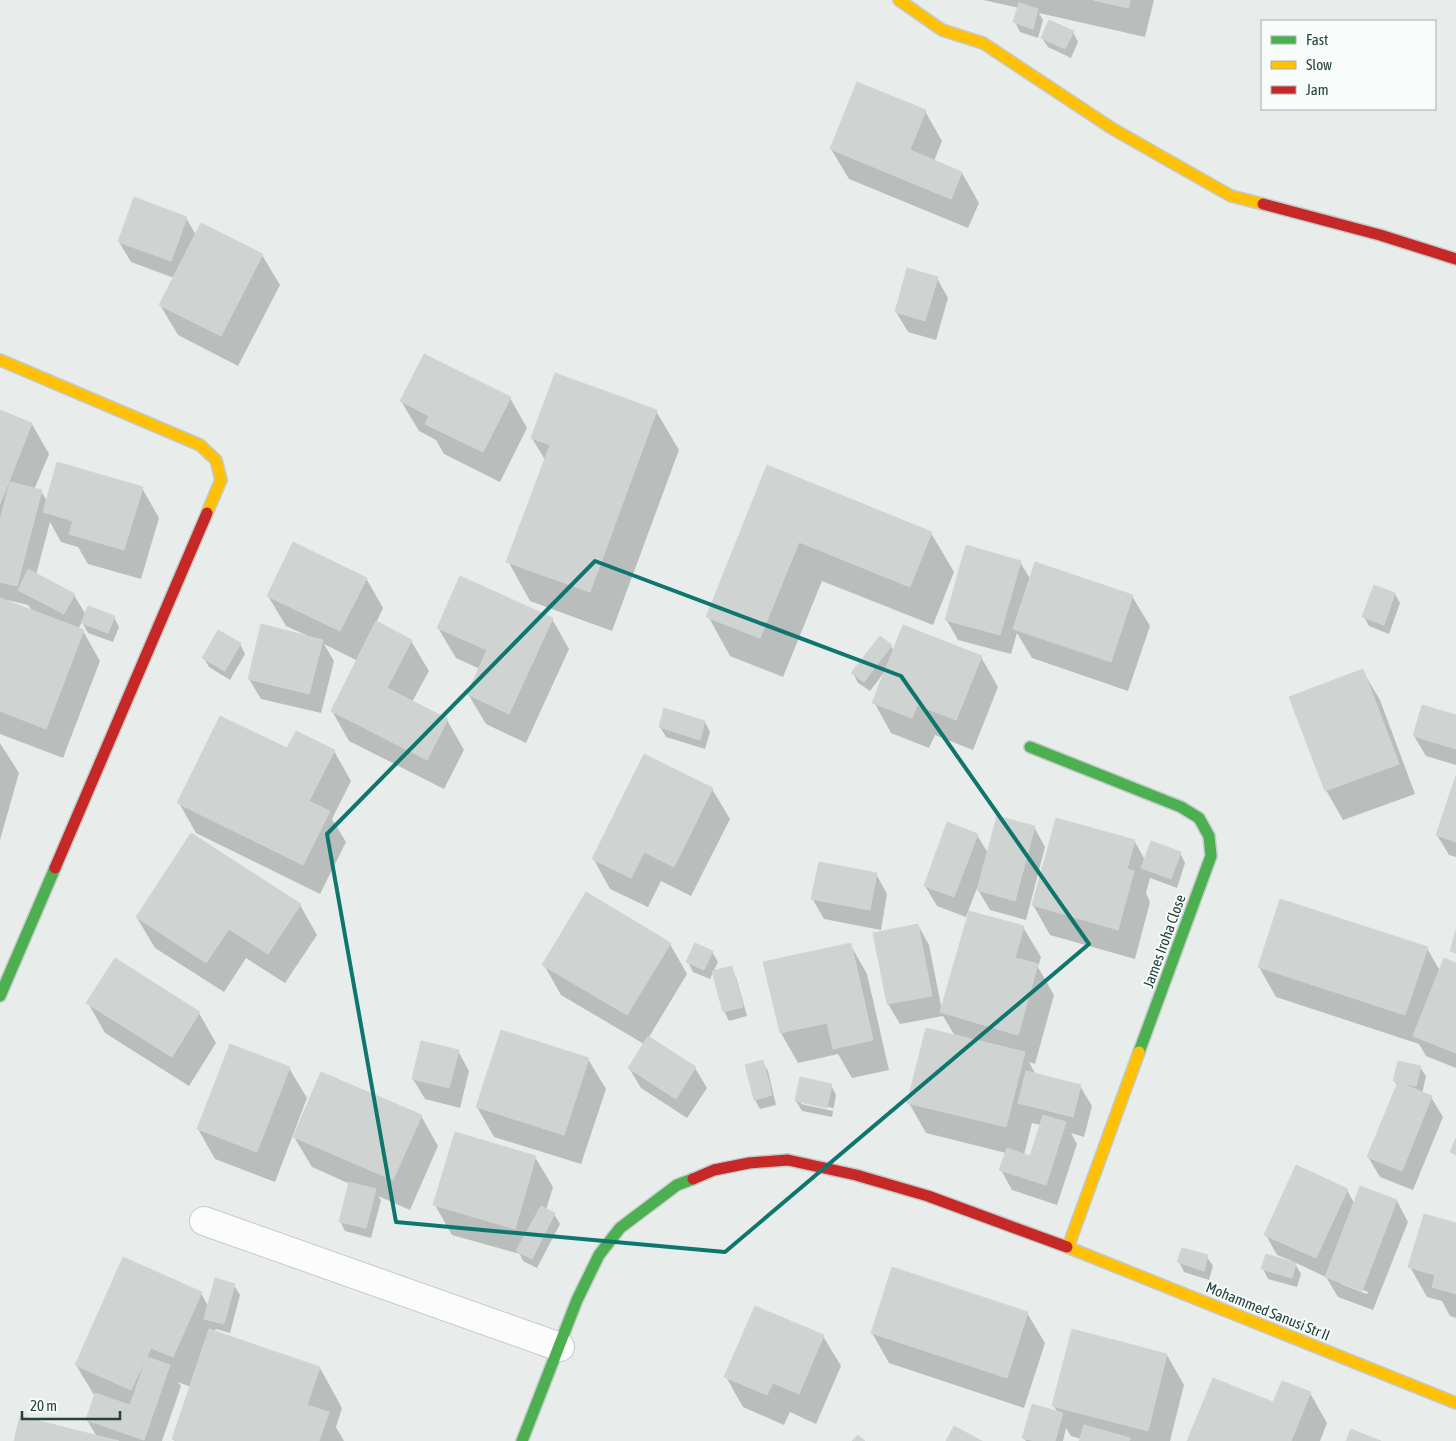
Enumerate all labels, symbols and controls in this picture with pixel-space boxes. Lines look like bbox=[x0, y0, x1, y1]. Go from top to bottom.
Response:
legend bbox=[1261, 20, 1436, 110]
text: Fast bbox=[1306, 31, 1328, 48]
text: Slow bbox=[1306, 56, 1332, 73]
text: Jam bbox=[1306, 81, 1329, 98]
street label: James Iroha Close bbox=[1139, 892, 1189, 990]
street label: Mohammed Sanusi Str II bbox=[1204, 1278, 1332, 1344]
scale bar bbox=[22, 1388, 120, 1420]
text: 20 m bbox=[30, 1397, 57, 1414]

